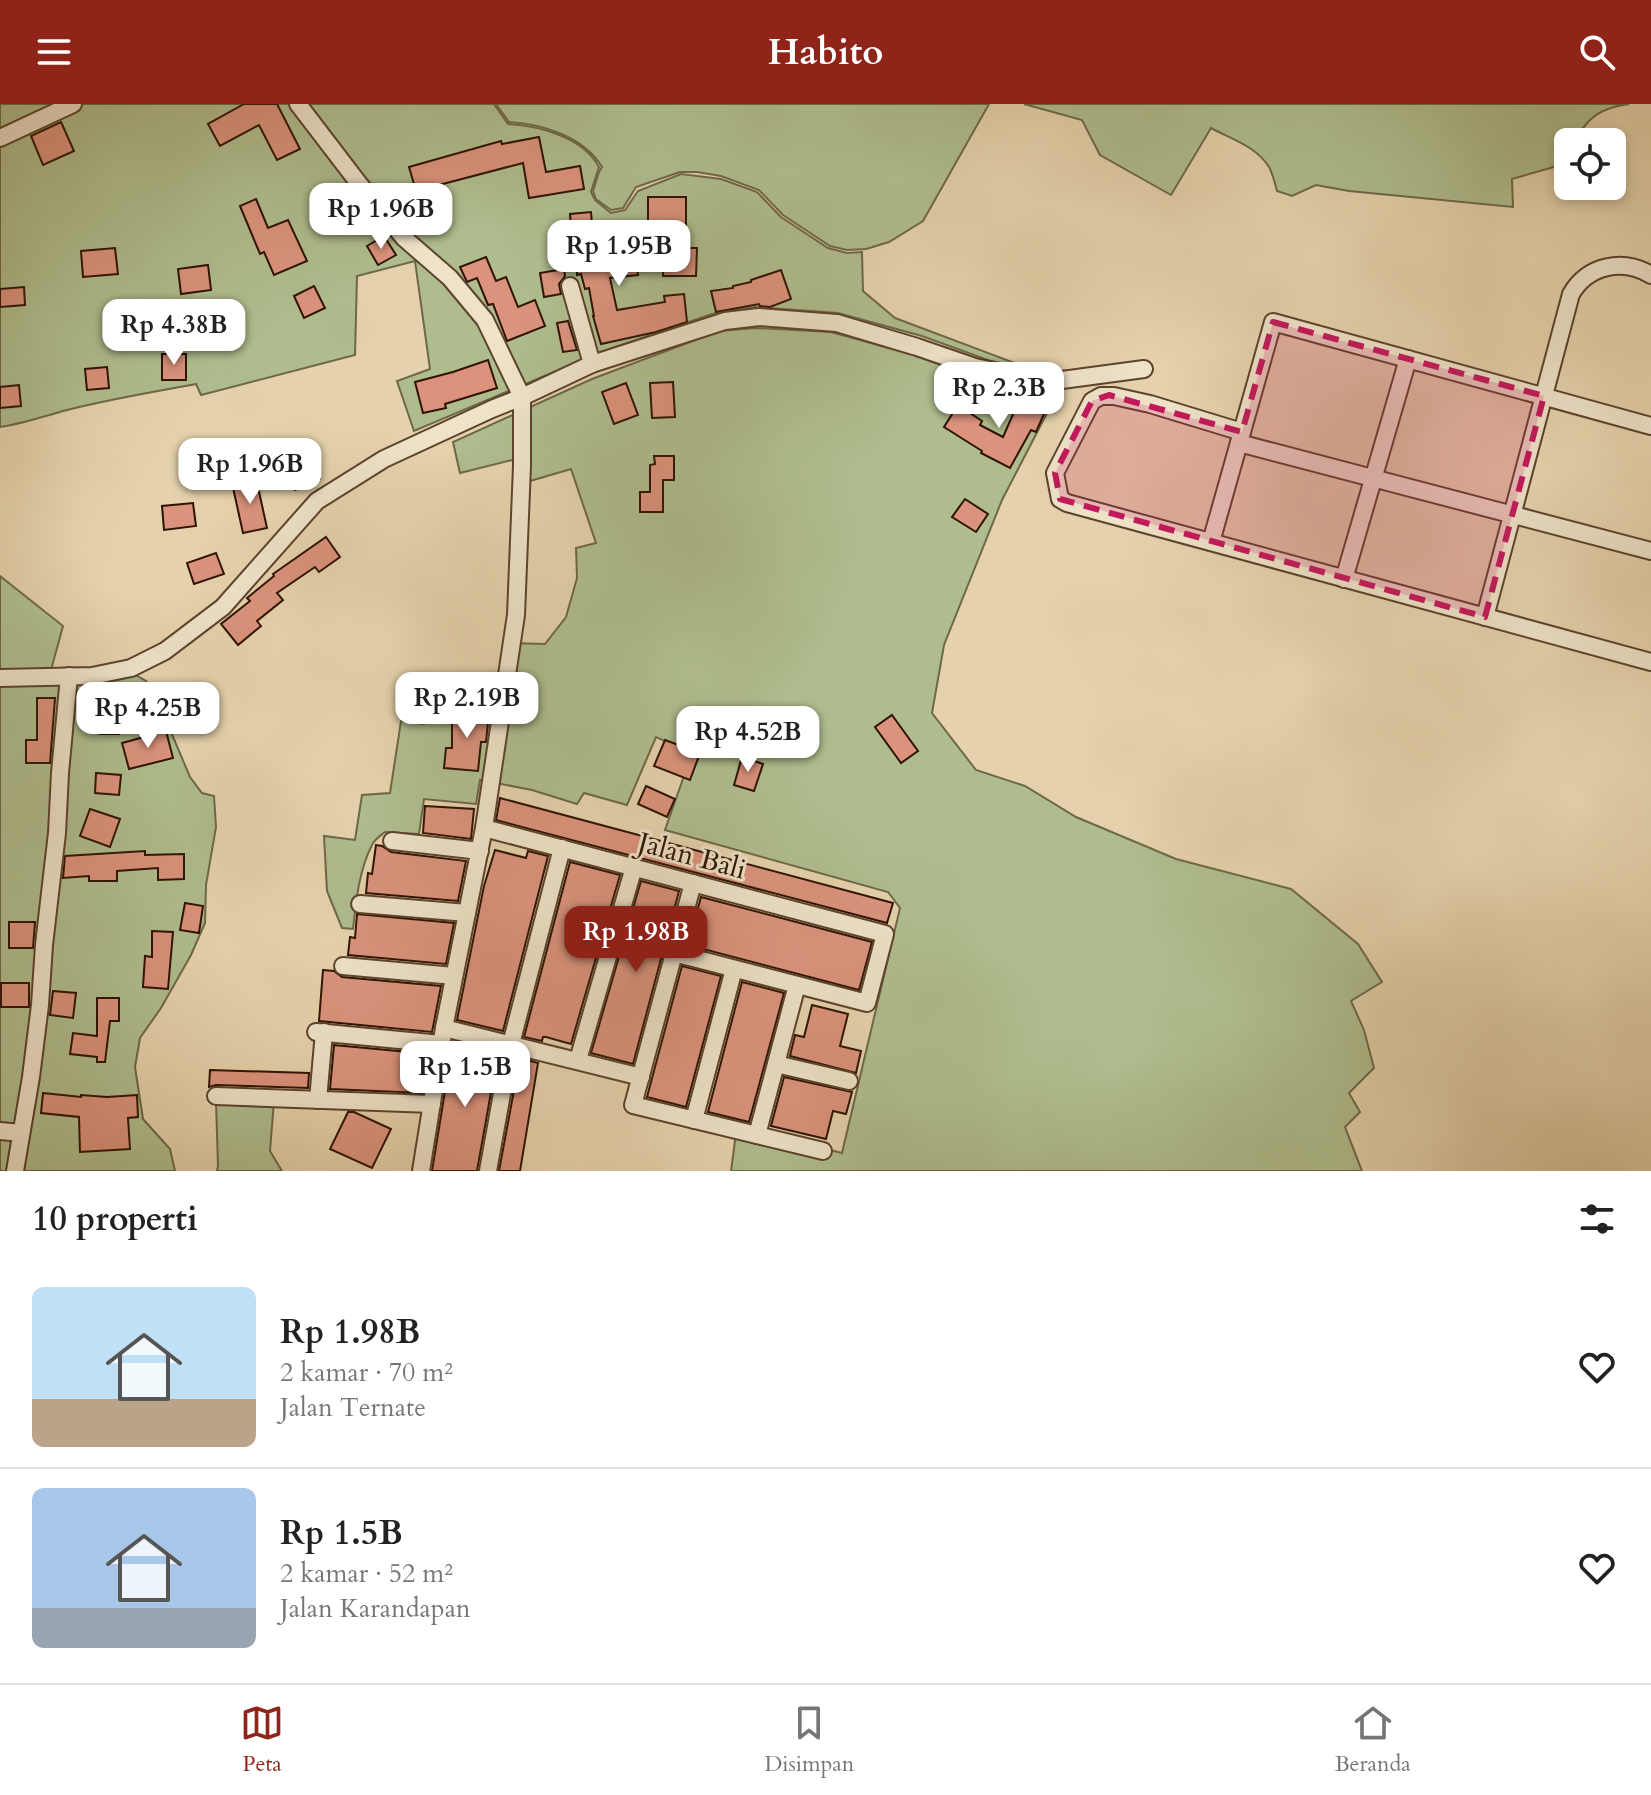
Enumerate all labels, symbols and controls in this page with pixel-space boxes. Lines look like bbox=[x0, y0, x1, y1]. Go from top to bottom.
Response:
text: Habito bbox=[768, 28, 883, 77]
icon: menu bbox=[32, 30, 76, 74]
icon: search bbox=[1575, 30, 1619, 74]
map controls bbox=[1554, 128, 1626, 200]
button: locate bbox=[1554, 128, 1626, 200]
pin: Rp 1.96B bbox=[298, 183, 464, 251]
text: Rp 1.96B bbox=[327, 191, 435, 226]
pin: Rp 1.95B bbox=[536, 220, 702, 288]
text: Rp 1.95B bbox=[565, 228, 673, 263]
pin: Rp 4.38B bbox=[91, 299, 257, 367]
text: Rp 4.38B bbox=[120, 307, 228, 342]
pin: Rp 2.3B bbox=[925, 362, 1073, 430]
text: Rp 2.3B bbox=[952, 370, 1046, 405]
pin: Rp 1.96B bbox=[167, 438, 333, 506]
text: Rp 1.96B bbox=[196, 446, 304, 481]
pin: Rp 2.19B bbox=[384, 672, 550, 740]
text: Rp 2.19B bbox=[413, 680, 521, 715]
pin: Rp 4.25B bbox=[65, 682, 231, 750]
text: Rp 4.25B bbox=[94, 690, 202, 725]
pin: Rp 4.52B bbox=[665, 706, 831, 774]
text: Rp 4.52B bbox=[694, 714, 802, 749]
street label: Jalan Bali bbox=[630, 822, 750, 889]
pin: Rp 1.98B bbox=[553, 906, 719, 974]
text: Rp 1.98B bbox=[582, 914, 690, 949]
pin: Rp 1.5B bbox=[391, 1041, 539, 1109]
text: Rp 1.5B bbox=[418, 1049, 512, 1084]
text: 10 properti bbox=[32, 1196, 198, 1242]
icon: filters bbox=[1575, 1197, 1619, 1241]
text: Rp 1.98B bbox=[280, 1309, 420, 1355]
icon: home bbox=[96, 1319, 192, 1415]
icon: heart bbox=[1575, 1345, 1619, 1389]
text: 2 kamar · 70 m² bbox=[280, 1355, 453, 1390]
text: Jalan Ternate bbox=[280, 1390, 426, 1425]
text: Rp 1.5B bbox=[280, 1510, 403, 1556]
icon: home bbox=[96, 1520, 192, 1616]
icon: heart bbox=[1575, 1546, 1619, 1590]
text: 2 kamar · 52 m² bbox=[280, 1556, 453, 1591]
text: Jalan Karandapan bbox=[280, 1591, 471, 1626]
tab: Peta bbox=[240, 1701, 284, 1779]
tab: Disimpan bbox=[764, 1701, 854, 1779]
tab: Beranda bbox=[1335, 1701, 1411, 1779]

